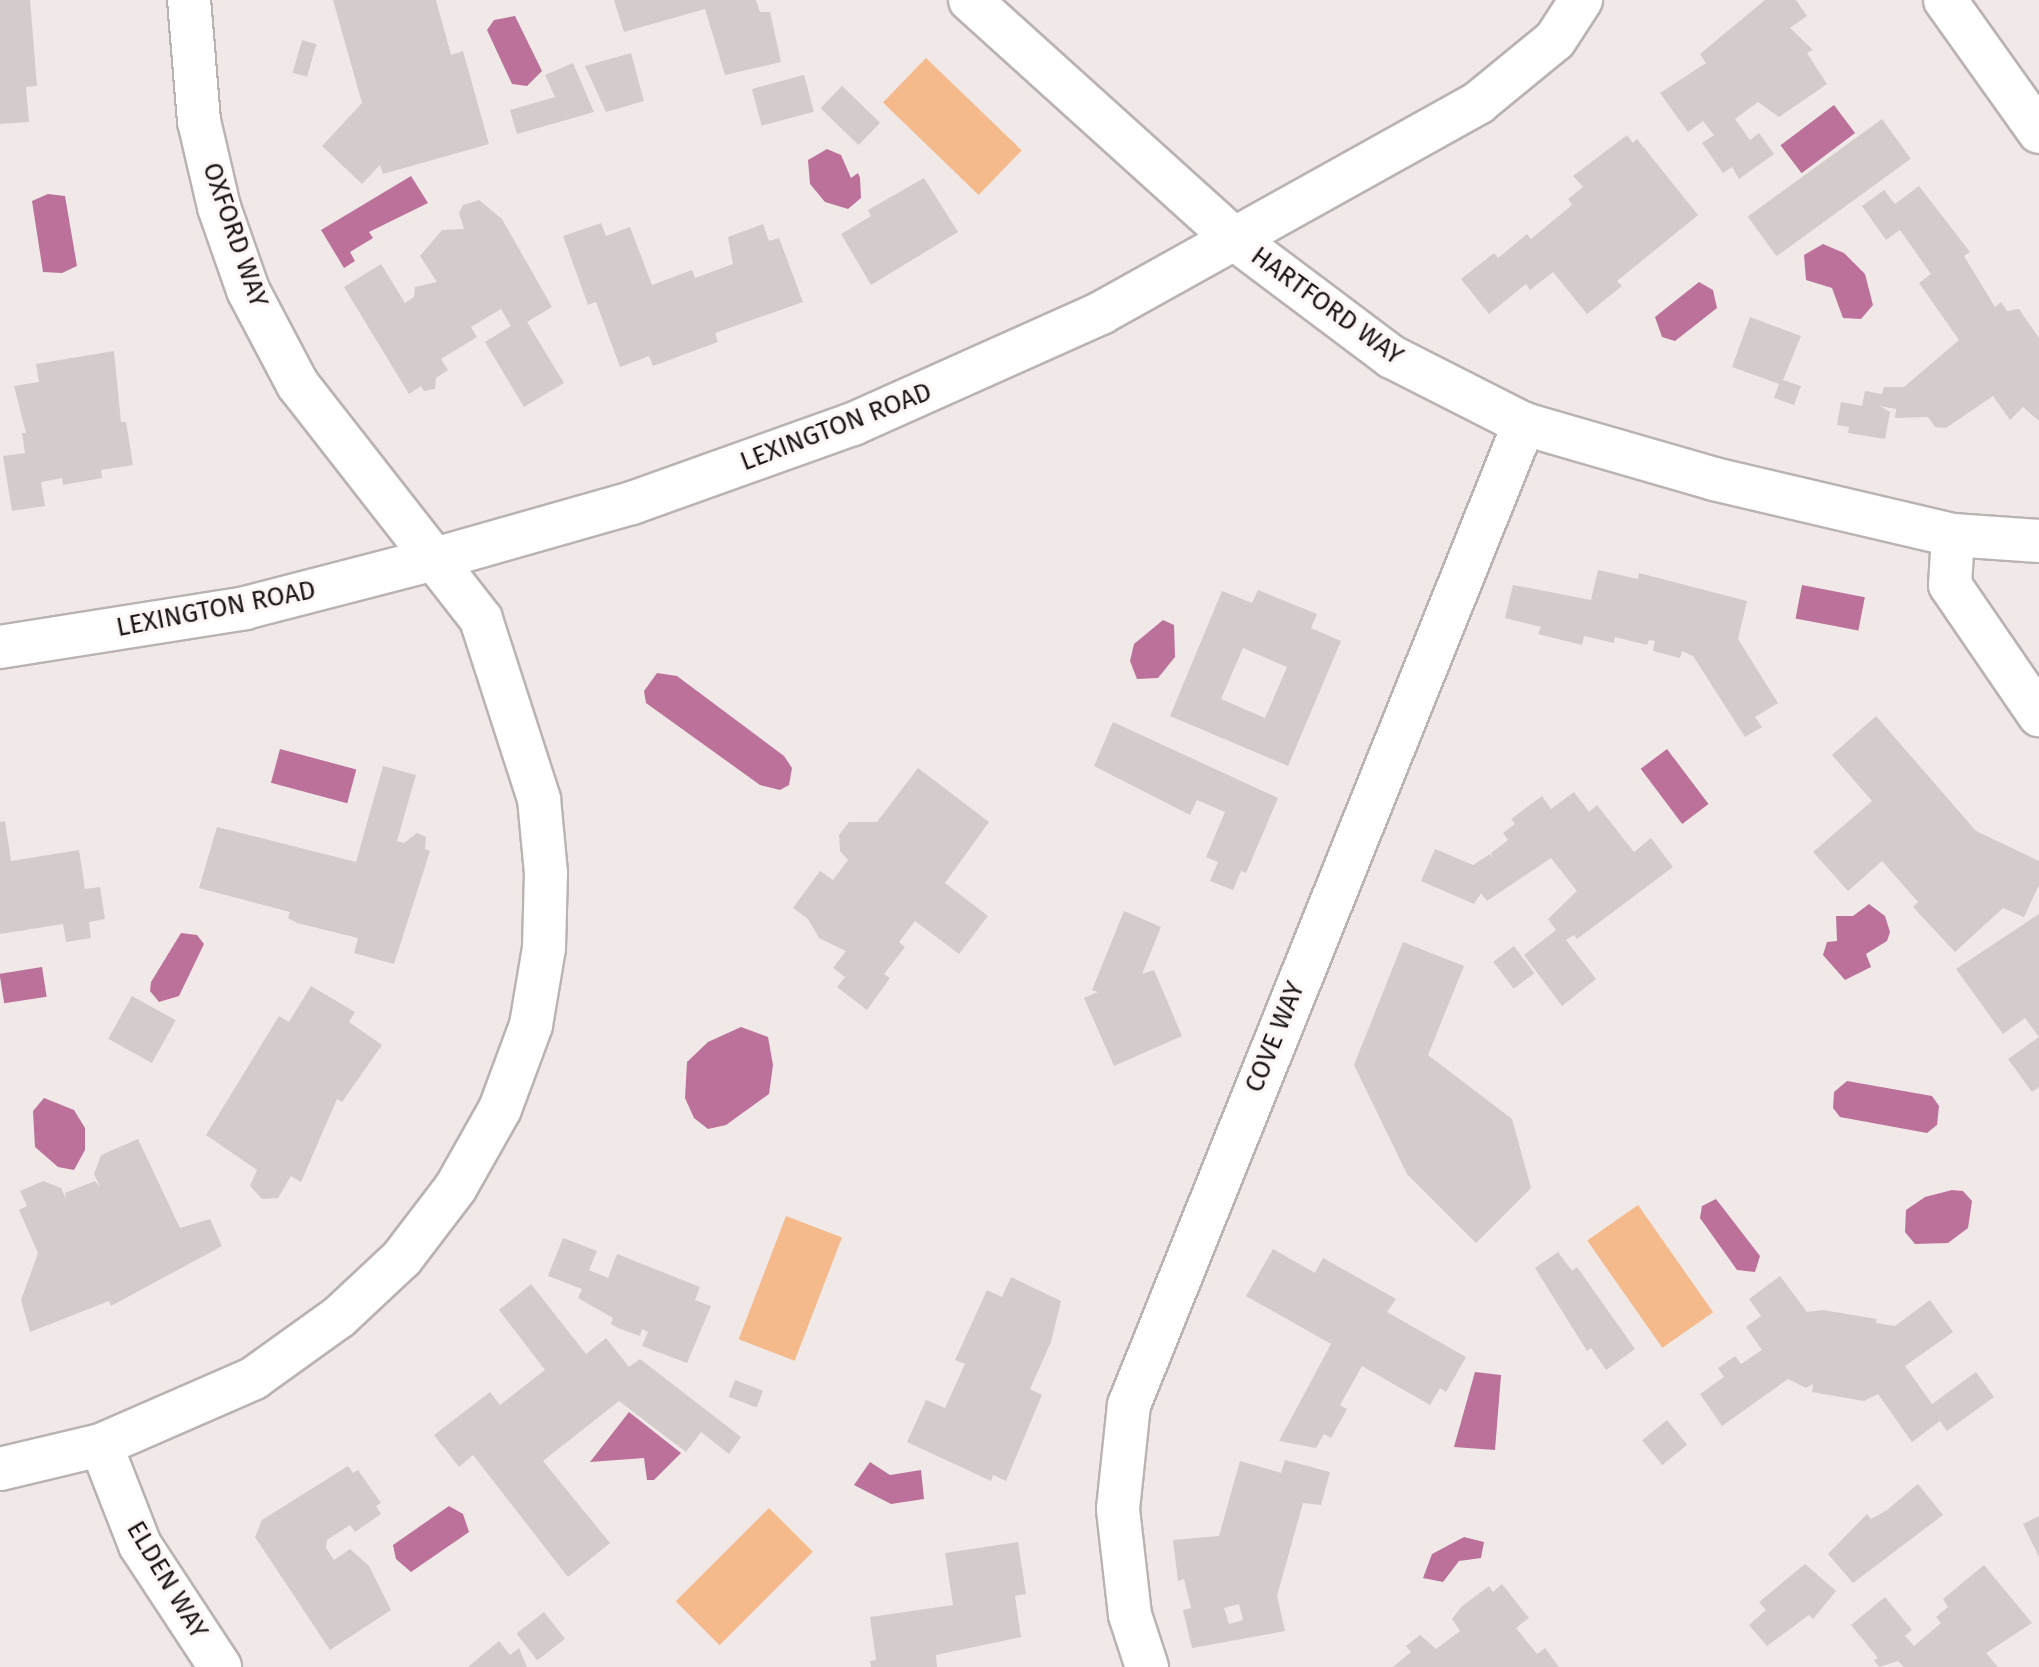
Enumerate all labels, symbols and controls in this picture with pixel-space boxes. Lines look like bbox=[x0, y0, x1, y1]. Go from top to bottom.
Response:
street label: OXFORD WAY bbox=[196, 159, 274, 311]
street label: HARTFORD WAY bbox=[1245, 240, 1409, 372]
street label: LEXINGTON ROAD bbox=[736, 376, 936, 478]
street label: LEXINGTON ROAD bbox=[114, 574, 318, 644]
street label: COVE WAY bbox=[1239, 977, 1311, 1097]
street label: ELDEN WAY bbox=[120, 1516, 214, 1644]

